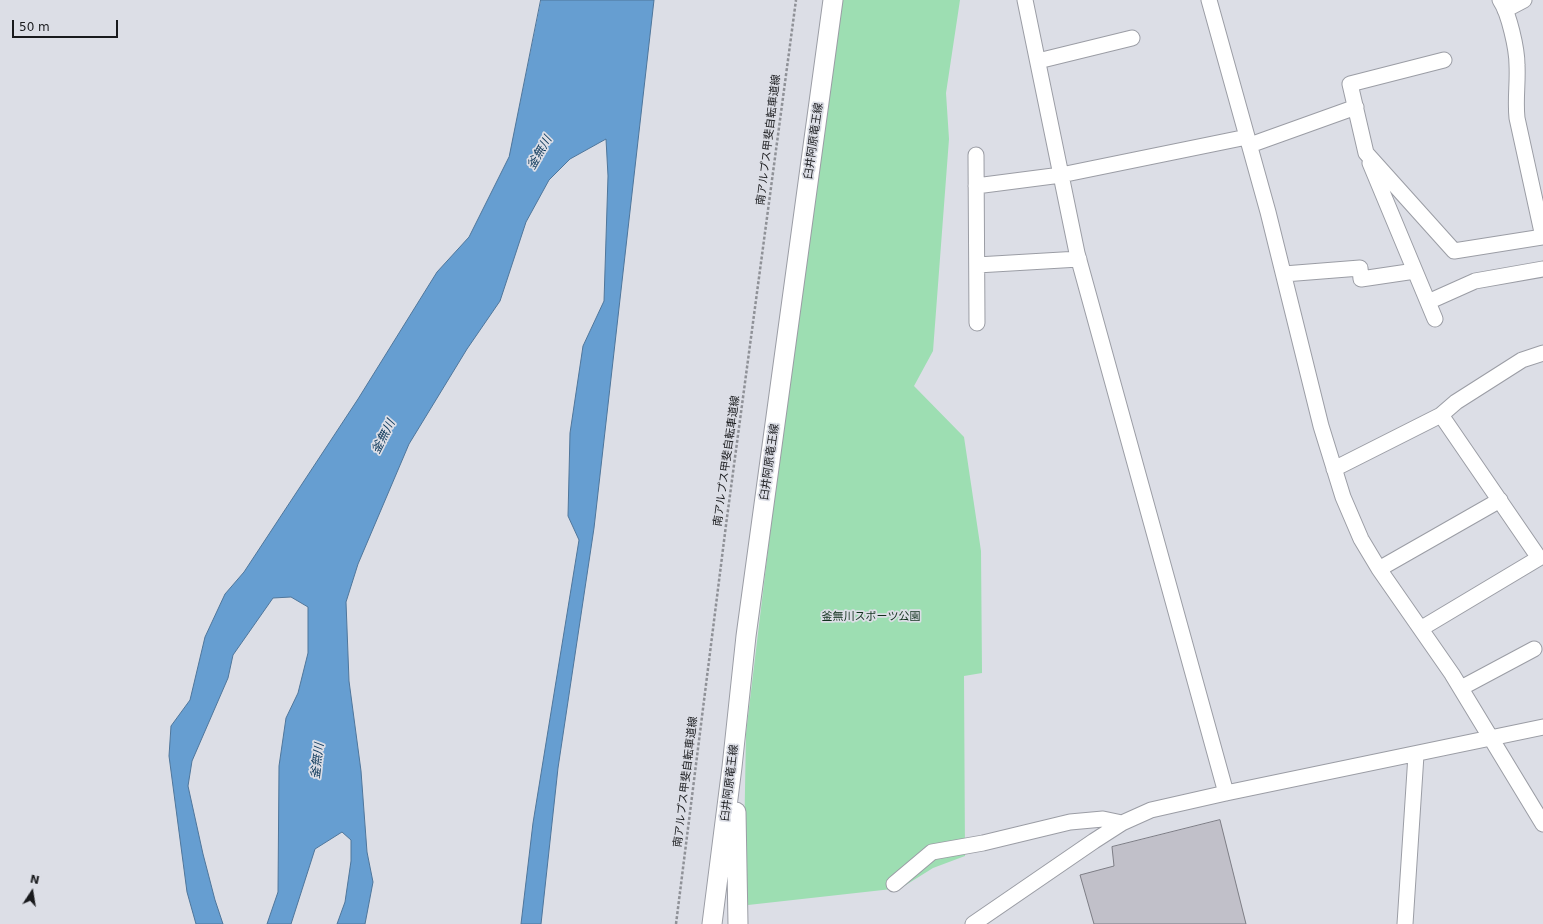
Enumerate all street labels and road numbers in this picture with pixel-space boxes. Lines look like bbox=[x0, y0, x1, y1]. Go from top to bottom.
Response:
street label: 南アルプス甲斐自転車道線 bbox=[754, 74, 784, 206]
street label: 臼井阿原竜王線 bbox=[802, 102, 826, 180]
street label: 南アルプス甲斐自転車道線 bbox=[711, 395, 743, 527]
street label: 臼井阿原竜王線 bbox=[758, 423, 782, 501]
street label: 南アルプス甲斐自転車道線 bbox=[671, 716, 701, 848]
street label: 臼井阿原竜王線 bbox=[719, 744, 741, 822]

